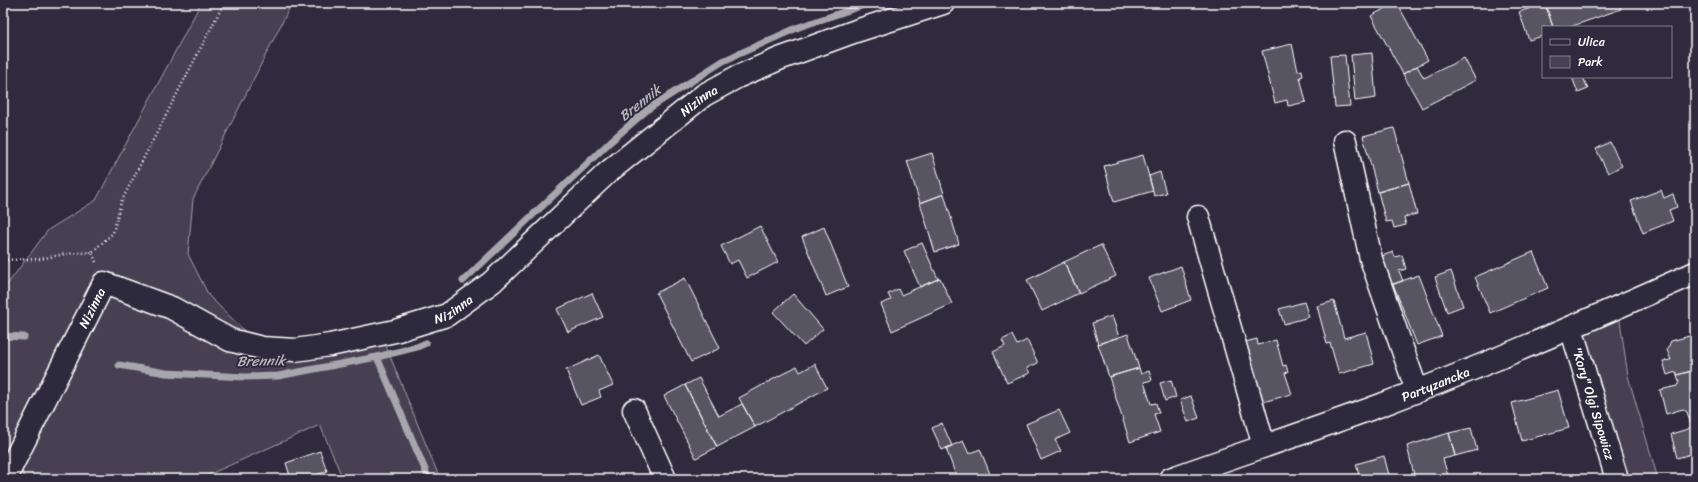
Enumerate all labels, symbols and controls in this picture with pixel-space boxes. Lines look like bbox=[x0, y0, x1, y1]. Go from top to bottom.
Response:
legend bbox=[1542, 26, 1672, 78]
text: Ulica bbox=[1578, 31, 1606, 53]
text: Park bbox=[1578, 51, 1603, 73]
water label: Brennik bbox=[613, 77, 668, 128]
street label: Nizinna bbox=[674, 78, 722, 122]
street label: Nizinna bbox=[71, 283, 112, 332]
street label: Nizinna bbox=[431, 288, 478, 330]
street label: "Kory" Olgi Sipowicz bbox=[1566, 344, 1622, 464]
water label: Brennik bbox=[237, 348, 287, 374]
street label: Partyzancka bbox=[1398, 360, 1474, 408]

